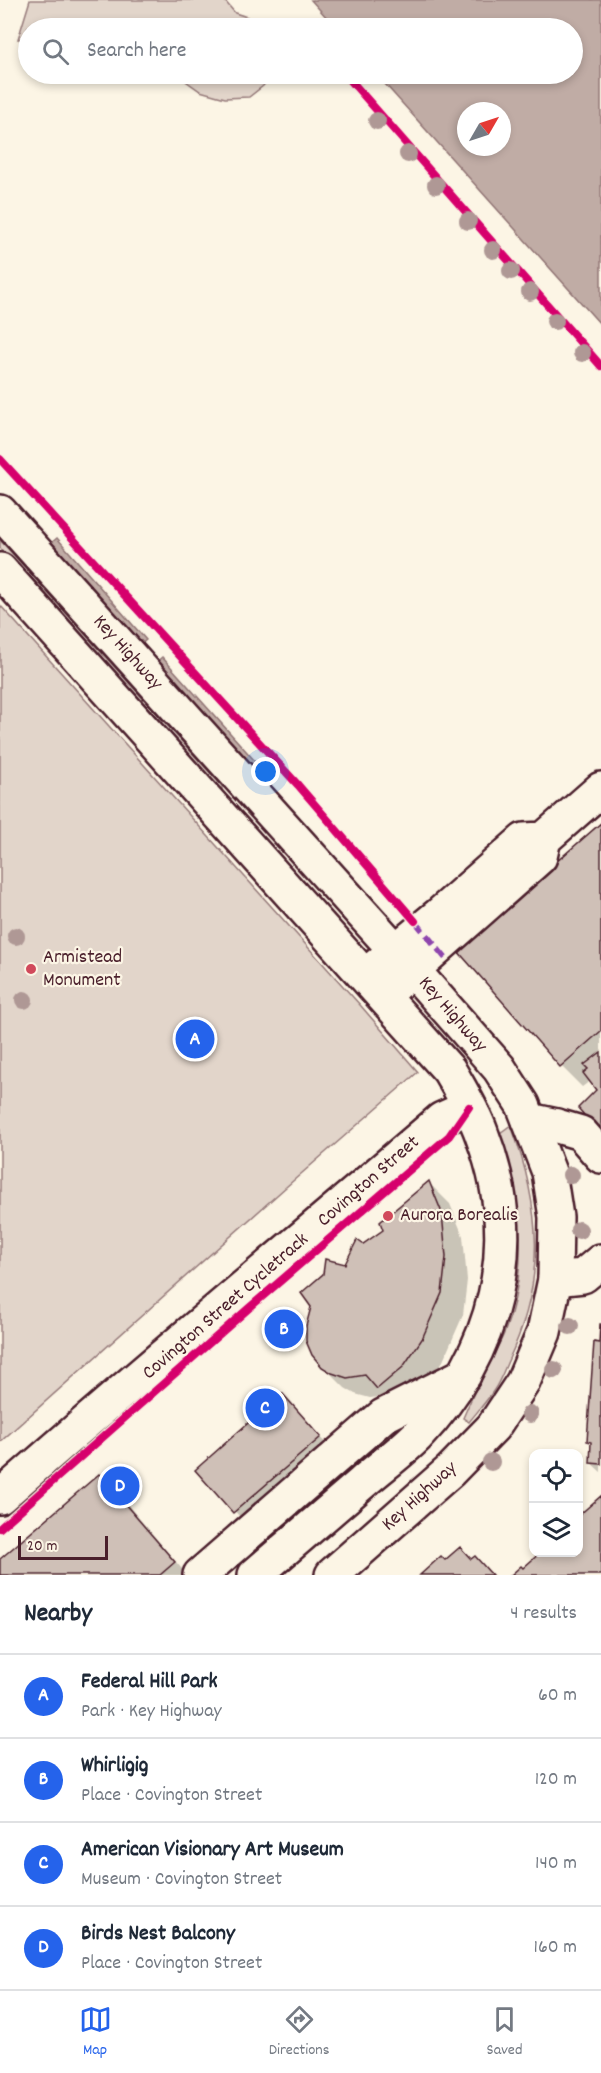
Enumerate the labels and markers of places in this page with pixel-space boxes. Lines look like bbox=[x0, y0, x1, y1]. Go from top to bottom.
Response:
place label: Armistead Monument bbox=[43, 944, 122, 995]
marker: Armistead Monument bbox=[24, 962, 38, 976]
pin: A bbox=[176, 1016, 214, 1062]
place label: Aurora Borealis bbox=[400, 1202, 518, 1230]
marker: Aurora Borealis bbox=[381, 1209, 395, 1223]
pin: B bbox=[264, 1306, 304, 1352]
pin: C bbox=[246, 1386, 284, 1430]
pin: D bbox=[100, 1464, 140, 1508]

